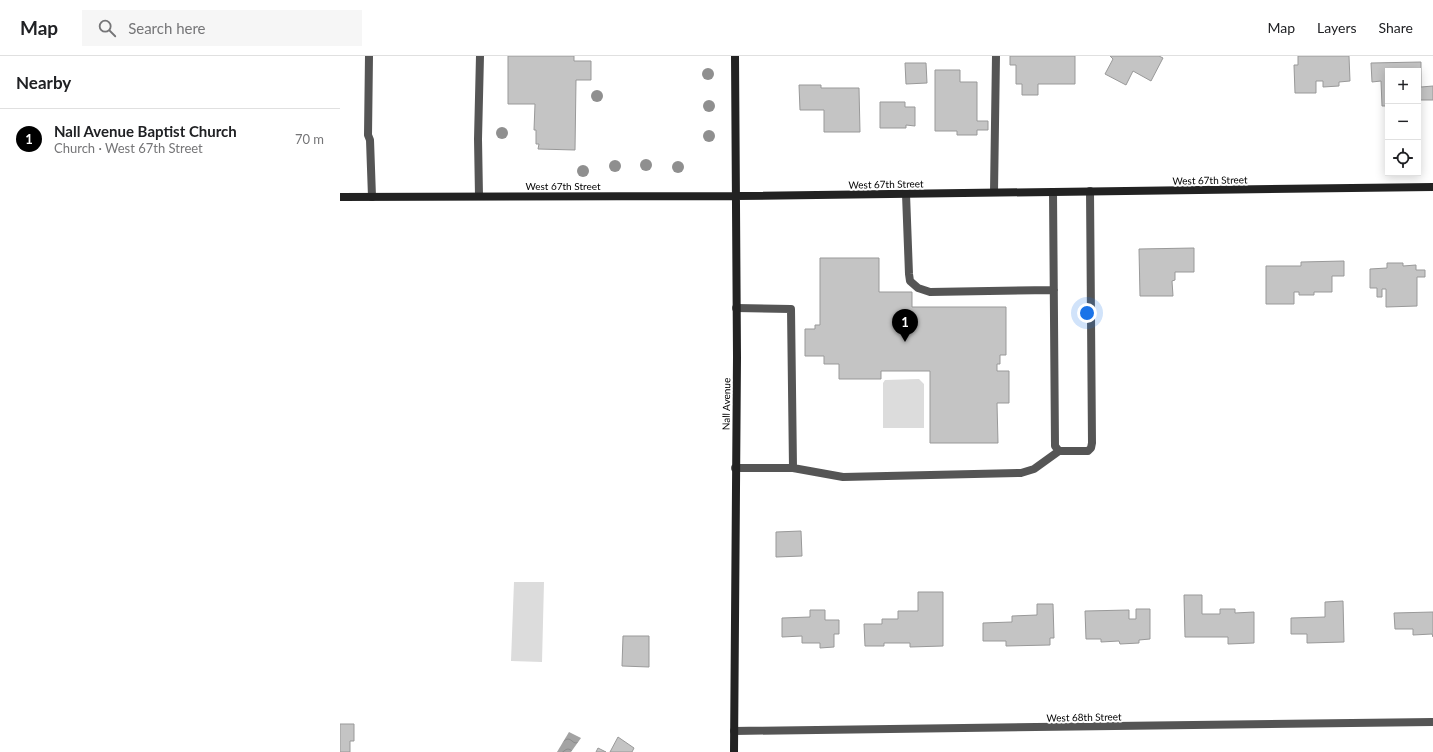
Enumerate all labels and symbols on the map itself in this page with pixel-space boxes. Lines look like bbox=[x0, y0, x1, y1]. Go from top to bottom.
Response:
street label: West 67th Street bbox=[1172, 173, 1248, 187]
street label: West 67th Street bbox=[848, 177, 924, 191]
street label: West 67th Street bbox=[525, 180, 601, 192]
your location bbox=[1077, 303, 1097, 323]
pin: 1 bbox=[892, 309, 918, 342]
street label: Nall Avenue bbox=[720, 378, 732, 430]
street label: West 68th Street bbox=[1046, 710, 1122, 724]

